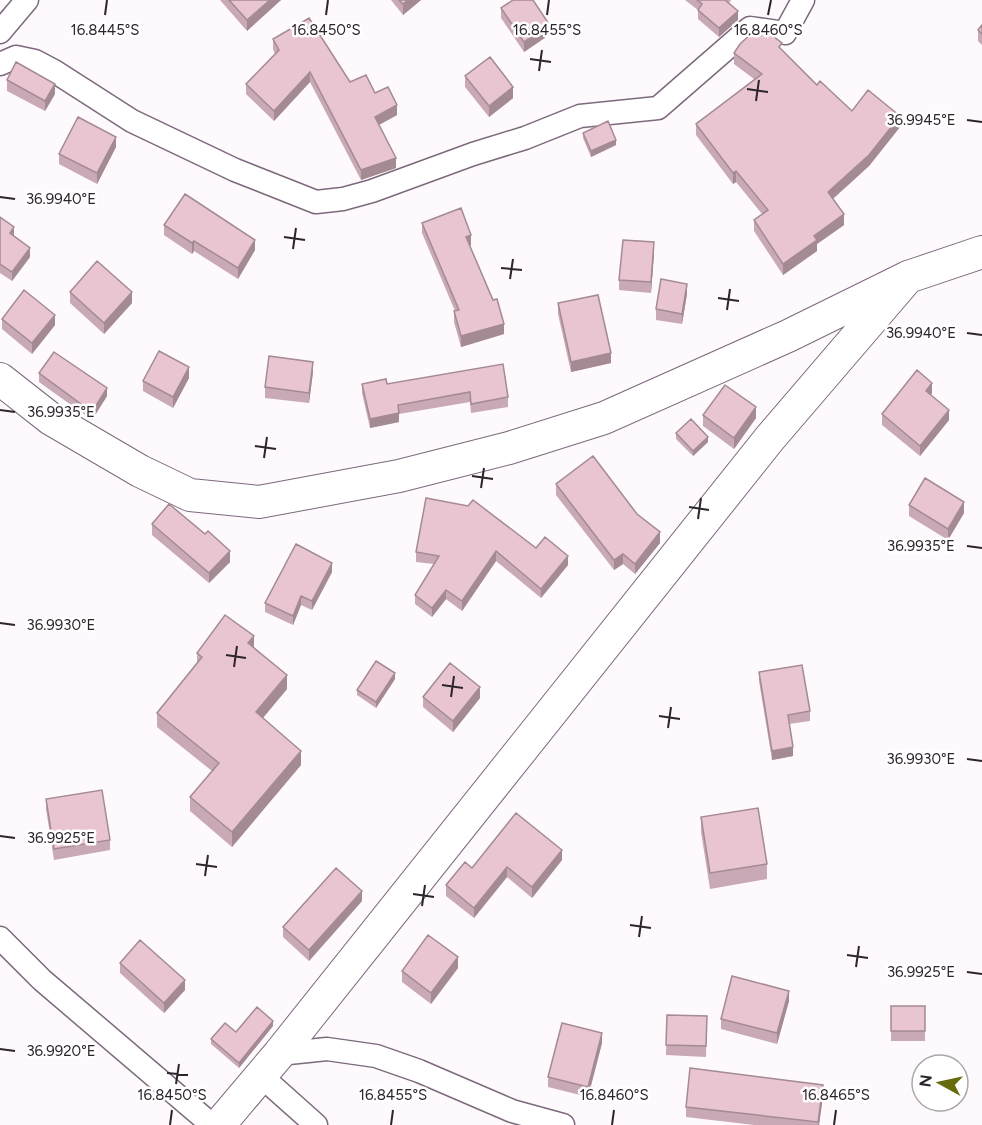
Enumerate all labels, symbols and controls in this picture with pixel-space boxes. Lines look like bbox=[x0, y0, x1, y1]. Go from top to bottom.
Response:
text: 16.8445°S bbox=[70, 21, 140, 39]
text: 16.8450°S bbox=[291, 21, 361, 39]
text: 16.8455°S bbox=[513, 21, 581, 39]
text: 16.8460°S bbox=[733, 21, 803, 39]
text: 36.9945°E bbox=[886, 111, 956, 129]
text: 36.9940°E bbox=[26, 190, 96, 208]
text: 36.9940°E bbox=[886, 324, 956, 342]
text: 36.9935°E bbox=[27, 403, 95, 421]
text: 36.9935°E bbox=[887, 537, 955, 555]
text: 36.9930°E bbox=[27, 616, 95, 634]
text: 36.9930°E bbox=[887, 750, 955, 768]
text: 36.9925°E bbox=[27, 829, 95, 847]
text: 36.9925°E bbox=[887, 963, 955, 981]
text: 36.9920°E bbox=[26, 1042, 96, 1060]
north arrow bbox=[910, 1053, 970, 1113]
text: N bbox=[915, 1074, 936, 1088]
text: 16.8450°S bbox=[137, 1086, 207, 1104]
text: 16.8455°S bbox=[359, 1086, 427, 1104]
text: 16.8460°S bbox=[579, 1086, 649, 1104]
text: 16.8465°S bbox=[802, 1086, 870, 1104]

